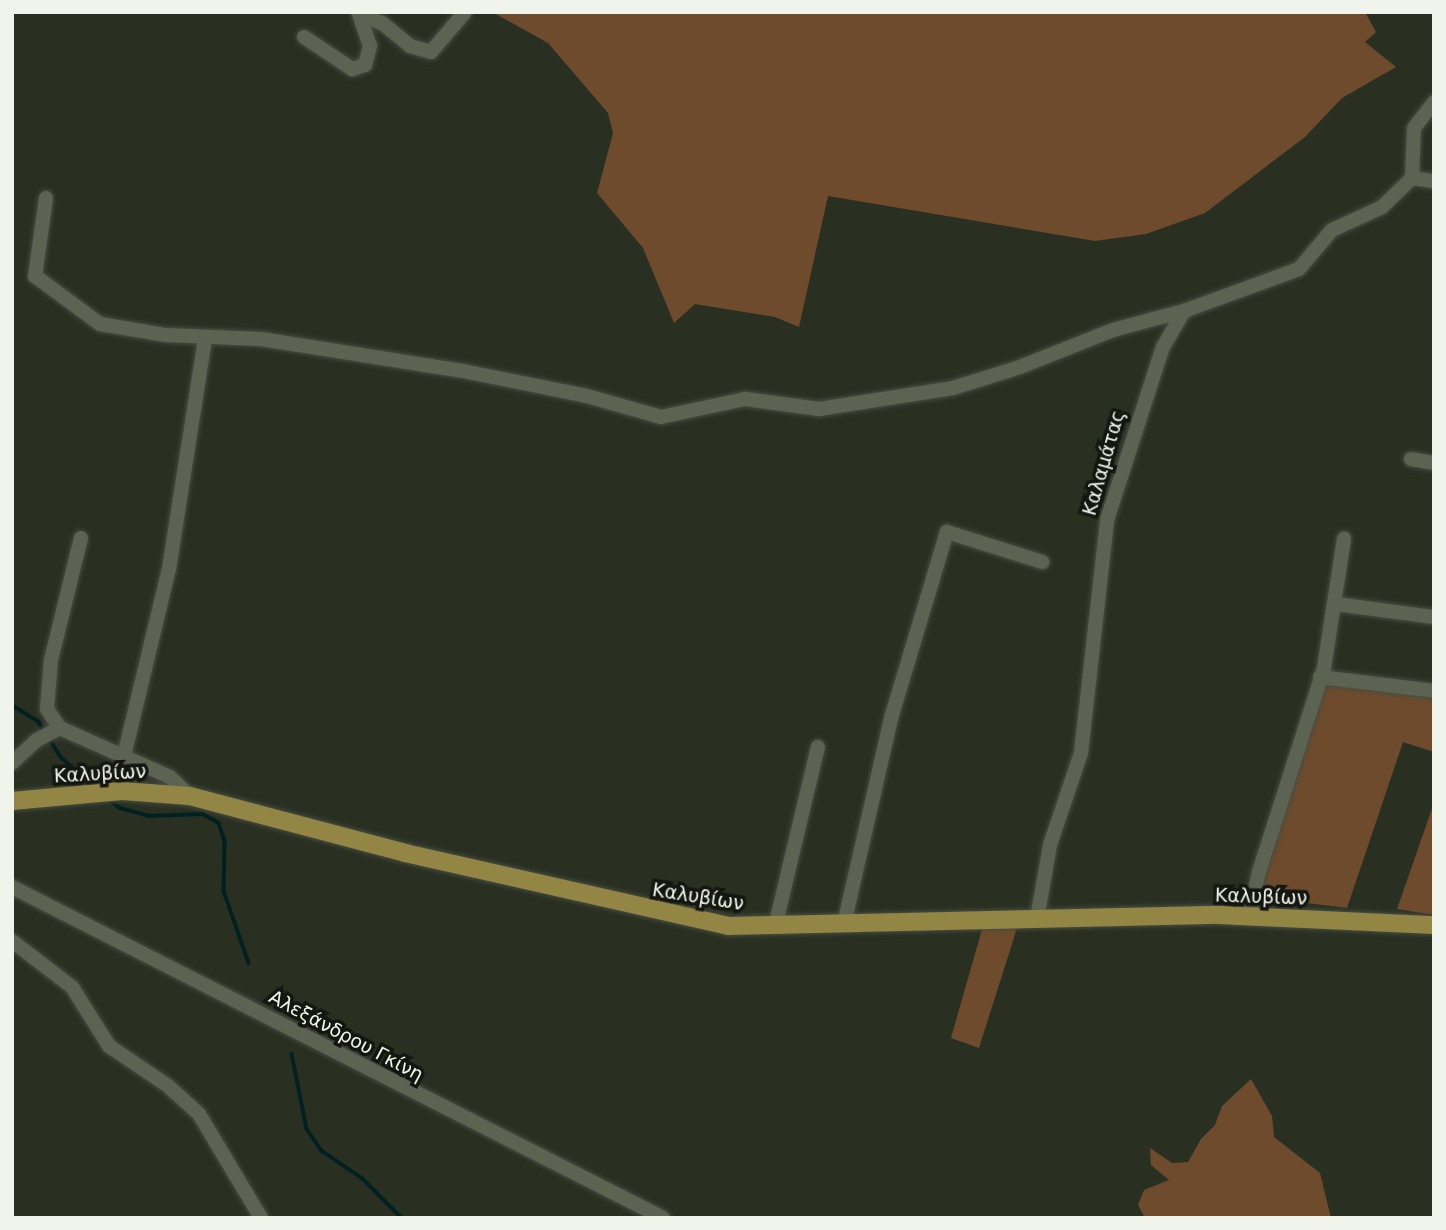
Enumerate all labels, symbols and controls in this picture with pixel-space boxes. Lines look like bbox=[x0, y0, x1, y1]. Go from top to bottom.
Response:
street label: Καλαμάτας bbox=[1078, 408, 1130, 518]
street label: Καλυβίων bbox=[53, 760, 147, 788]
street label: Καλυβίων bbox=[651, 879, 745, 915]
street label: Καλυβίων bbox=[1214, 884, 1308, 910]
street label: Αλεξάνδρου Γκίνη bbox=[265, 986, 427, 1086]

